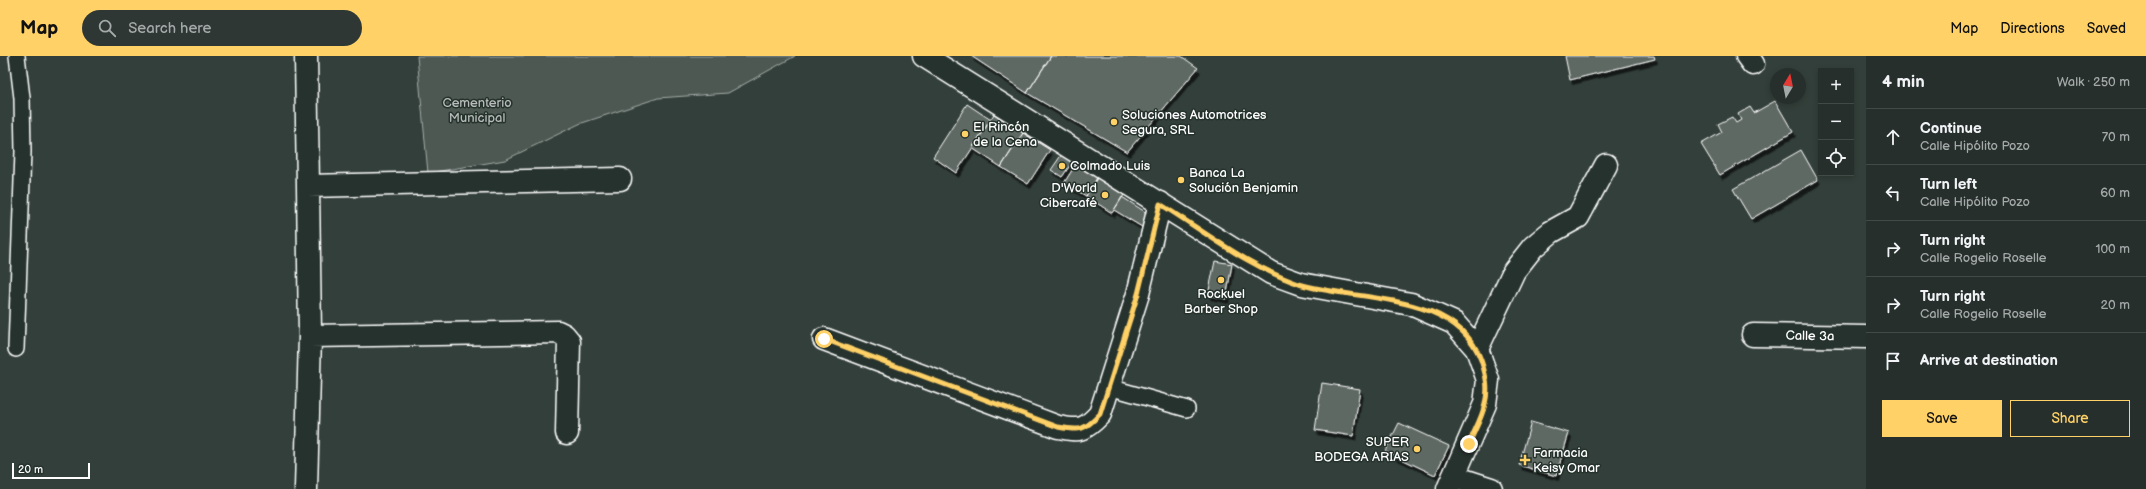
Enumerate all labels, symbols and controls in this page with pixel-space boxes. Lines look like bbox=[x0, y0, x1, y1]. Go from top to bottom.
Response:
search box bbox=[82, 10, 362, 46]
text: Map bbox=[20, 17, 58, 40]
icon: search bbox=[96, 17, 118, 39]
text: Search here bbox=[128, 19, 211, 38]
text: Map bbox=[1950, 20, 1978, 37]
text: Directions bbox=[2000, 20, 2065, 37]
text: Saved bbox=[2087, 20, 2126, 37]
north arrow bbox=[1770, 68, 1806, 104]
map controls bbox=[1818, 68, 1854, 176]
button: + bbox=[1818, 68, 1854, 104]
text: 4 min bbox=[1882, 72, 1925, 92]
text: Walk · 250 m bbox=[2057, 74, 2130, 90]
park label: Cementerio Municipal bbox=[442, 95, 512, 126]
button: − bbox=[1818, 104, 1854, 140]
place label: Soluciones Automotrices Segura, SRL bbox=[1122, 107, 1267, 138]
marker: Soluciones Automotrices Segura, SRL bbox=[1109, 117, 1119, 127]
place label: El Rincón de la Cena bbox=[973, 119, 1037, 150]
text: Continue bbox=[1920, 119, 1982, 138]
icon: ahead bbox=[1882, 126, 1904, 148]
marker: El Rincón de la Cena bbox=[960, 129, 970, 139]
text: 70 m bbox=[2102, 129, 2130, 145]
text: Calle Hipólito Pozo bbox=[1920, 138, 2030, 154]
button: locate bbox=[1818, 140, 1854, 176]
place label: Colmado Luis bbox=[1070, 158, 1151, 174]
marker: Colmado Luis bbox=[1057, 161, 1067, 171]
place label: Banca La Solución Benjamin bbox=[1189, 165, 1298, 196]
marker: Banca La Solución Benjamin bbox=[1176, 175, 1186, 185]
text: Turn left bbox=[1920, 175, 1977, 194]
place label: D'World Cibercafé bbox=[1040, 180, 1097, 211]
icon: left bbox=[1882, 182, 1904, 204]
text: 60 m bbox=[2100, 185, 2130, 201]
marker: D'World Cibercafé bbox=[1100, 190, 1110, 200]
text: Calle Hipólito Pozo bbox=[1920, 194, 2030, 210]
text: Turn right bbox=[1920, 231, 1985, 250]
icon: right bbox=[1882, 238, 1904, 260]
text: 100 m bbox=[2095, 241, 2130, 257]
text: Calle Rogelio Roselle bbox=[1920, 250, 2046, 266]
marker: Rockuel Barber Shop bbox=[1216, 275, 1226, 285]
place label: Rockuel Barber Shop bbox=[1184, 286, 1258, 317]
text: Turn right bbox=[1920, 287, 1985, 306]
icon: right bbox=[1882, 294, 1904, 316]
text: 20 m bbox=[2100, 297, 2130, 313]
text: Calle Rogelio Roselle bbox=[1920, 306, 2046, 322]
street label: Calle 3a bbox=[1785, 328, 1835, 344]
route start bbox=[815, 330, 833, 348]
icon: arrive bbox=[1882, 350, 1904, 372]
text: Arrive at destination bbox=[1920, 351, 2058, 370]
button: Save bbox=[1882, 400, 2002, 437]
button: Share bbox=[2010, 400, 2130, 437]
place label: SUPER BODEGA ARIAS bbox=[1314, 434, 1409, 465]
route end bbox=[1460, 435, 1478, 453]
marker: SUPER BODEGA ARIAS bbox=[1412, 444, 1422, 454]
place label: Farmacia Keisy Omar bbox=[1533, 445, 1600, 476]
marker: Farmacia Keisy Omar bbox=[1520, 455, 1530, 465]
scale bar bbox=[12, 461, 90, 480]
text: 20 m bbox=[18, 463, 43, 476]

